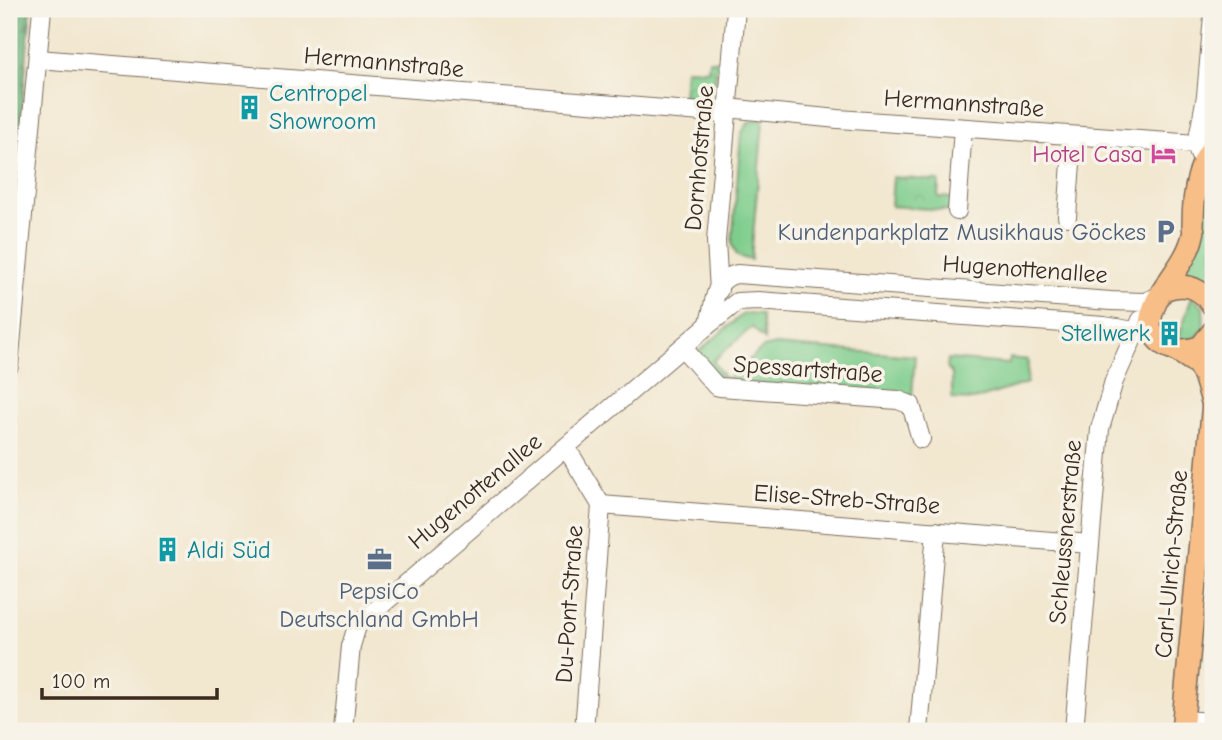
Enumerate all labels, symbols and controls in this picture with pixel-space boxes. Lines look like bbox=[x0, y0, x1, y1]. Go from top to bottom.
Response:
street label: Hermannstraße bbox=[303, 41, 465, 83]
place label: Centropel Showroom bbox=[269, 79, 376, 135]
street label: Hermannstraße bbox=[883, 83, 1045, 123]
street label: Dornhofstraße bbox=[679, 84, 719, 232]
building icon: Centropel Showroom bbox=[235, 93, 263, 121]
place label: Hotel Casa bbox=[1032, 140, 1143, 168]
hotel icon: Hotel Casa bbox=[1149, 140, 1177, 168]
place label: Kundenparkplatz Musikhaus Göckes bbox=[778, 218, 1146, 246]
parking icon: Kundenparkplatz Musikhaus Göckes bbox=[1152, 218, 1180, 246]
street label: Hugenottenallee bbox=[942, 249, 1108, 289]
place label: Stellwerk bbox=[1061, 319, 1150, 347]
building icon: Stellwerk bbox=[1156, 319, 1184, 347]
street label: Spessartstraße bbox=[732, 350, 884, 388]
street label: Hugenottenallee bbox=[403, 427, 547, 555]
street label: Schleussnerstraße bbox=[1043, 439, 1087, 625]
street label: Carl-Ulrich-Straße bbox=[1149, 469, 1193, 659]
street label: Elise-Streb-Straße bbox=[753, 479, 941, 519]
street label: Du-Pont-Straße bbox=[550, 524, 588, 684]
building icon: Aldi Süd bbox=[153, 536, 181, 564]
place label: Aldi Süd bbox=[187, 536, 271, 564]
office icon: PepsiCo Deutschland GmbH bbox=[365, 546, 393, 574]
place label: PepsiCo Deutschland GmbH bbox=[279, 577, 479, 633]
scale bar bbox=[42, 656, 217, 700]
text: 100 m bbox=[52, 669, 110, 693]

